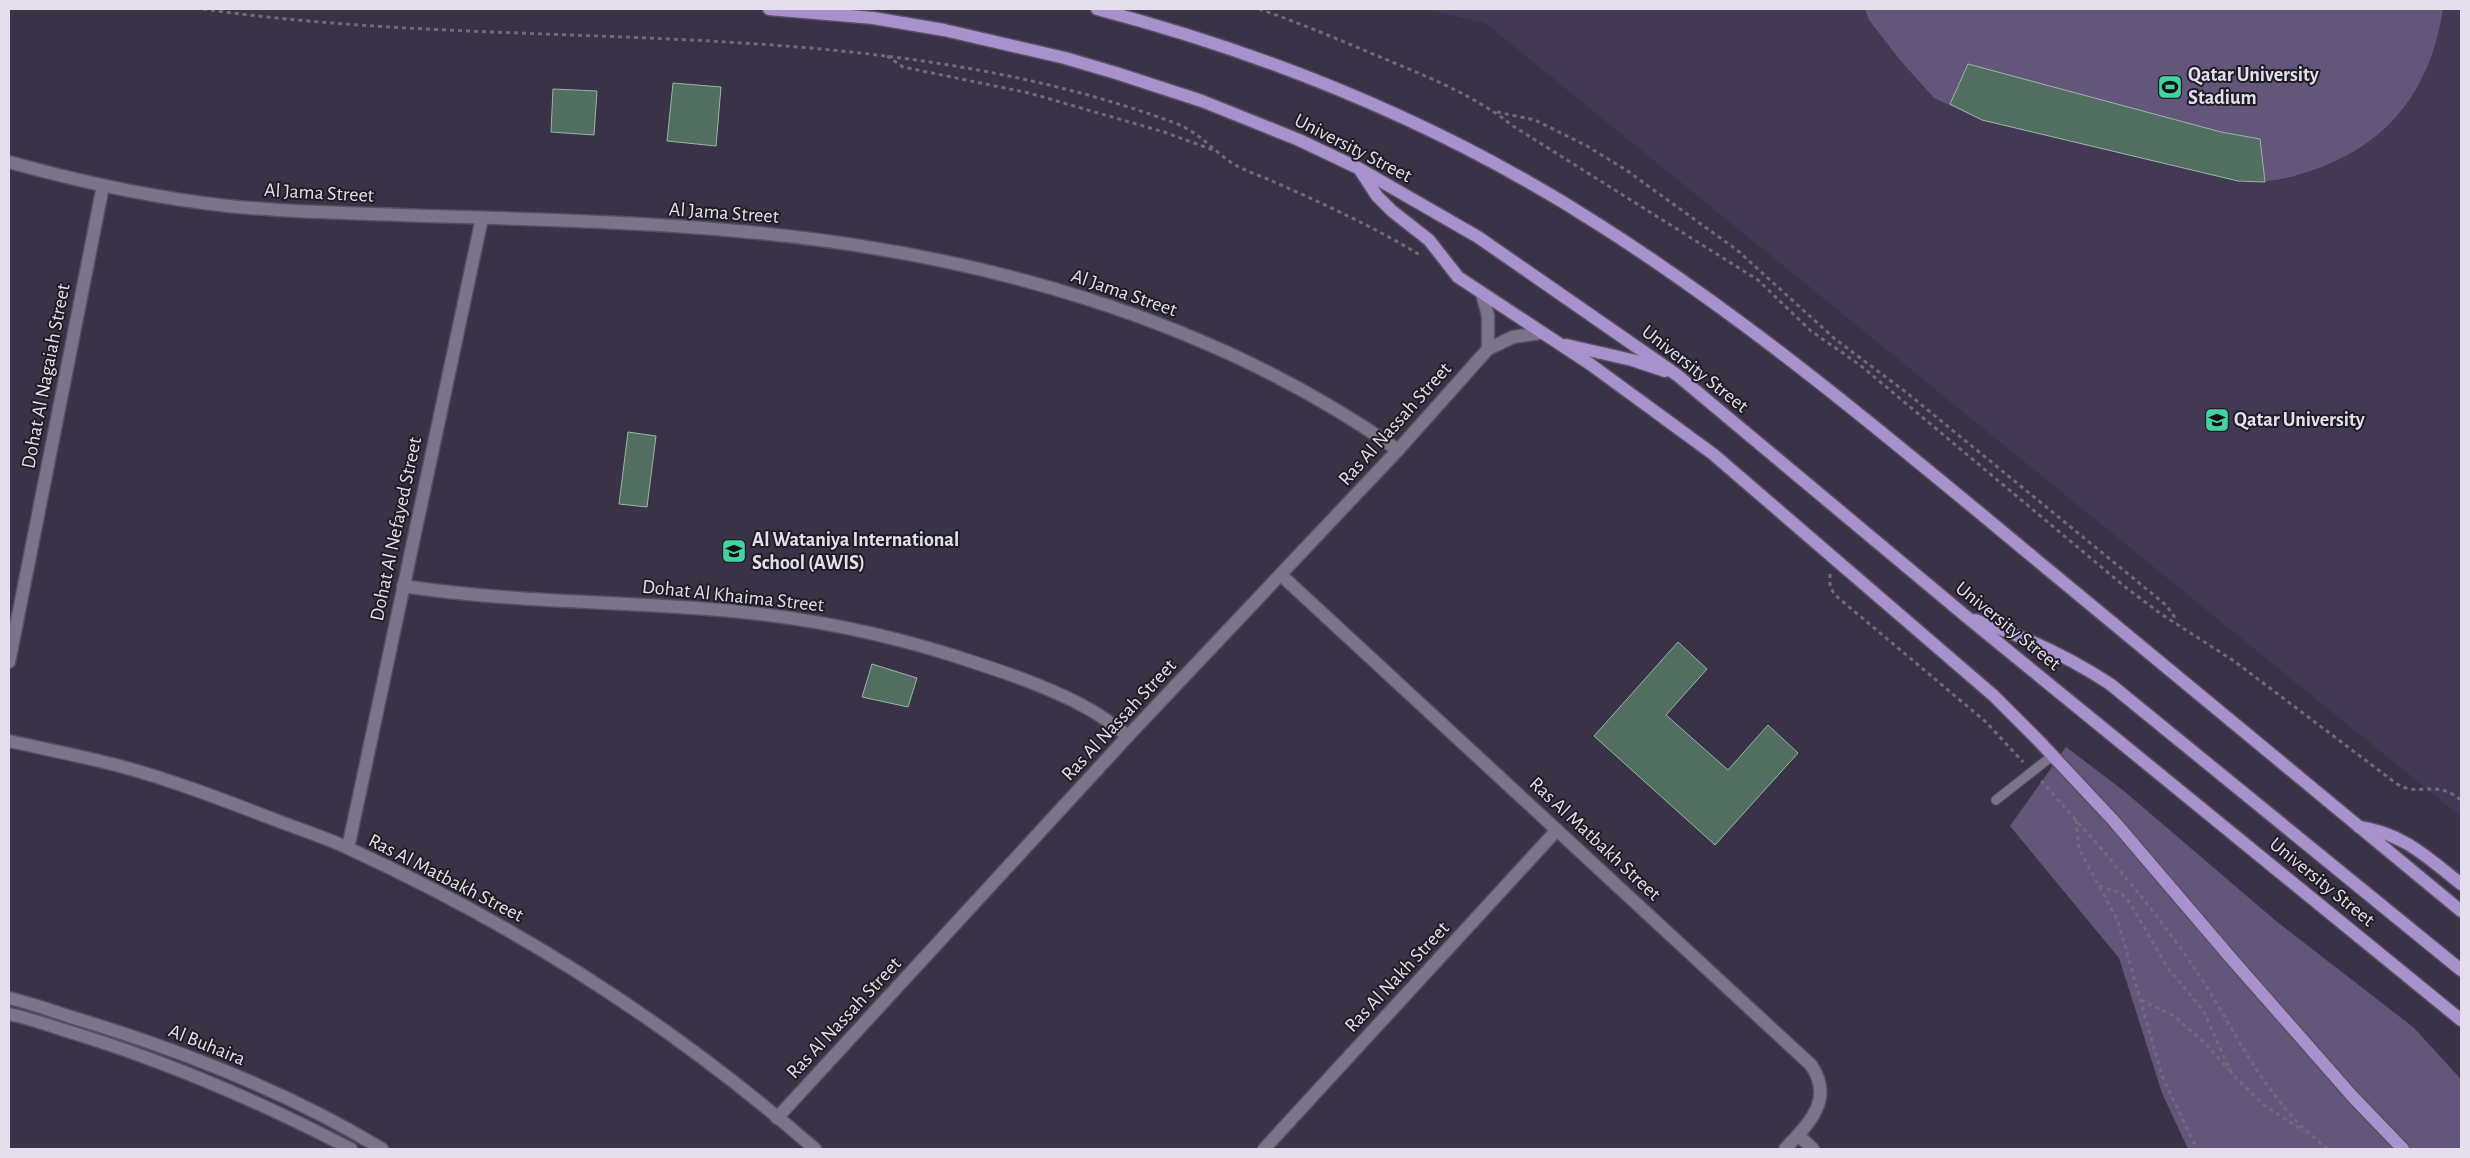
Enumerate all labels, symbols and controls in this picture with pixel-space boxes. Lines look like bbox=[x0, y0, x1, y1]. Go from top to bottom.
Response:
place label: Qatar University Stadium bbox=[2188, 65, 2319, 108]
sports icon: Qatar University Stadium bbox=[2157, 74, 2183, 100]
street label: University Street bbox=[1291, 110, 1415, 186]
street label: Al Jama Street bbox=[263, 180, 375, 206]
street label: Al Jama Street bbox=[668, 199, 780, 227]
street label: Al Jama Street bbox=[1069, 266, 1180, 321]
street label: Dohat Al Nagaiah Street bbox=[18, 281, 74, 470]
street label: University Street bbox=[1638, 322, 1752, 417]
street label: Ras Al Nassah Street bbox=[1335, 358, 1456, 489]
school or university icon: Qatar University bbox=[2204, 407, 2230, 433]
place label: Qatar University bbox=[2234, 410, 2365, 431]
street label: Dohat Al Nefayed Street bbox=[367, 435, 425, 623]
place label: Al Wataniya International School (AWIS) bbox=[752, 530, 959, 573]
school or university icon: Al Wataniya International School (AWIS) bbox=[721, 538, 747, 564]
street label: Dohat Al Khaima Street bbox=[641, 576, 826, 616]
street label: University Street bbox=[1952, 578, 2065, 675]
street label: Ras Al Nassah Street bbox=[1058, 655, 1181, 785]
street label: Ras Al Matbakh Street bbox=[1526, 773, 1665, 905]
street label: Ras Al Matbakh Street bbox=[365, 830, 527, 926]
street label: University Street bbox=[2266, 834, 2379, 931]
street label: Ras Al Nakh Street bbox=[1341, 917, 1453, 1036]
street label: Ras Al Nassah Street bbox=[783, 953, 906, 1083]
street label: Al Buhaira bbox=[166, 1021, 248, 1069]

